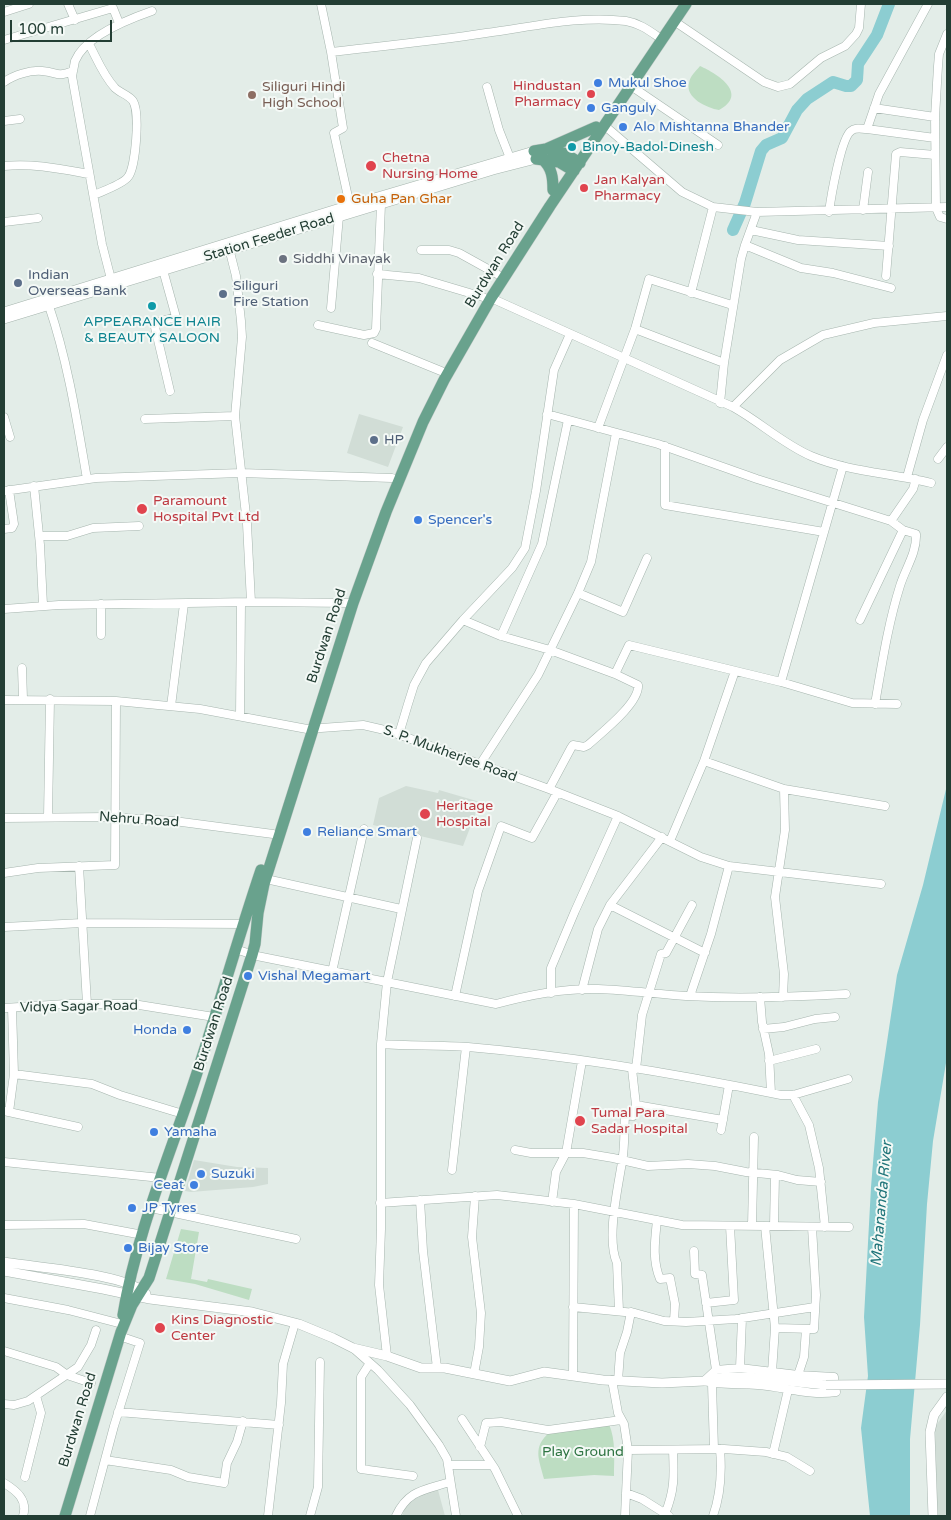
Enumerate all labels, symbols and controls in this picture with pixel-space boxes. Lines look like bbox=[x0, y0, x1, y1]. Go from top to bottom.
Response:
scale bar bbox=[12, 10, 115, 42]
text: 100 m bbox=[18, 20, 64, 38]
place label: Mukul Shoe bbox=[608, 75, 687, 91]
marker: Mukul Shoe bbox=[592, 77, 604, 89]
place label: Hindustan Pharmacy bbox=[513, 78, 581, 110]
place label: Siliguri Hindi High School bbox=[262, 79, 346, 111]
marker: Hindustan Pharmacy bbox=[585, 88, 597, 100]
marker: Siliguri Hindi High School bbox=[246, 89, 258, 101]
place label: Ganguly bbox=[601, 100, 656, 116]
marker: Ganguly bbox=[585, 102, 597, 114]
place label: Alo Mishtanna Bhander bbox=[633, 119, 789, 135]
marker: Alo Mishtanna Bhander bbox=[617, 121, 629, 133]
place label: Binoy-Badol-Dinesh bbox=[582, 139, 714, 155]
marker: Binoy-Badol-Dinesh bbox=[566, 141, 578, 153]
place label: Chetna Nursing Home bbox=[382, 150, 478, 182]
marker: Chetna Nursing Home bbox=[364, 159, 378, 173]
place label: Jan Kalyan Pharmacy bbox=[594, 172, 665, 204]
marker: Jan Kalyan Pharmacy bbox=[578, 182, 590, 194]
place label: Guha Pan Ghar bbox=[351, 191, 452, 207]
marker: Guha Pan Ghar bbox=[335, 193, 347, 205]
street label: Station Feeder Road bbox=[202, 210, 336, 266]
street label: Burdwan Road bbox=[462, 219, 528, 311]
place label: Siddhi Vinayak bbox=[293, 251, 391, 267]
marker: Siddhi Vinayak bbox=[277, 253, 289, 265]
place label: Indian Overseas Bank bbox=[28, 267, 127, 300]
marker: Indian Overseas Bank bbox=[12, 277, 24, 289]
place label: Siliguri Fire Station bbox=[233, 278, 309, 310]
marker: Siliguri Fire Station bbox=[217, 288, 229, 300]
marker: APPEARANCE HAIR & BEAUTY SALOON bbox=[146, 300, 158, 312]
place label: APPEARANCE HAIR & BEAUTY SALOON bbox=[83, 314, 221, 347]
place label: HP bbox=[384, 432, 404, 448]
marker: HP bbox=[368, 434, 380, 446]
place label: Paramount Hospital Pvt Ltd bbox=[153, 493, 260, 526]
marker: Paramount Hospital Pvt Ltd bbox=[135, 502, 149, 516]
place label: Spencer's bbox=[428, 512, 492, 528]
marker: Spencer's bbox=[412, 514, 424, 526]
street label: Burdwan Road bbox=[304, 587, 350, 685]
street label: S. P. Mukherjee Road bbox=[381, 722, 519, 786]
place label: Heritage Hospital bbox=[436, 798, 493, 830]
marker: Heritage Hospital bbox=[418, 807, 432, 821]
street label: Nehru Road bbox=[98, 809, 180, 831]
place label: Reliance Smart bbox=[317, 824, 417, 840]
marker: Reliance Smart bbox=[301, 826, 313, 838]
place label: Vishal Megamart bbox=[258, 968, 371, 984]
marker: Vishal Megamart bbox=[242, 970, 254, 982]
street label: Burdwan Road bbox=[191, 975, 237, 1073]
street label: Vidya Sagar Road bbox=[20, 998, 138, 1016]
place label: Honda bbox=[133, 1022, 177, 1038]
marker: Honda bbox=[181, 1024, 193, 1036]
place label: Tumal Para Sadar Hospital bbox=[591, 1105, 688, 1138]
marker: Tumal Para Sadar Hospital bbox=[573, 1114, 587, 1128]
place label: Yamaha bbox=[164, 1124, 217, 1140]
marker: Yamaha bbox=[148, 1126, 160, 1138]
water label: Mahananda River bbox=[868, 1141, 896, 1267]
place label: Suzuki bbox=[211, 1166, 255, 1182]
marker: Suzuki bbox=[195, 1168, 207, 1180]
place label: Ceat bbox=[154, 1177, 184, 1193]
marker: Ceat bbox=[188, 1179, 200, 1191]
place label: JP Tyres bbox=[142, 1200, 196, 1216]
marker: JP Tyres bbox=[126, 1202, 138, 1214]
place label: Bijay Store bbox=[138, 1240, 209, 1256]
marker: Bijay Store bbox=[122, 1242, 134, 1254]
place label: Kins Diagnostic Center bbox=[171, 1312, 273, 1344]
marker: Kins Diagnostic Center bbox=[153, 1321, 167, 1335]
street label: Burdwan Road bbox=[56, 1371, 100, 1469]
park label: Play Ground bbox=[542, 1444, 624, 1460]

